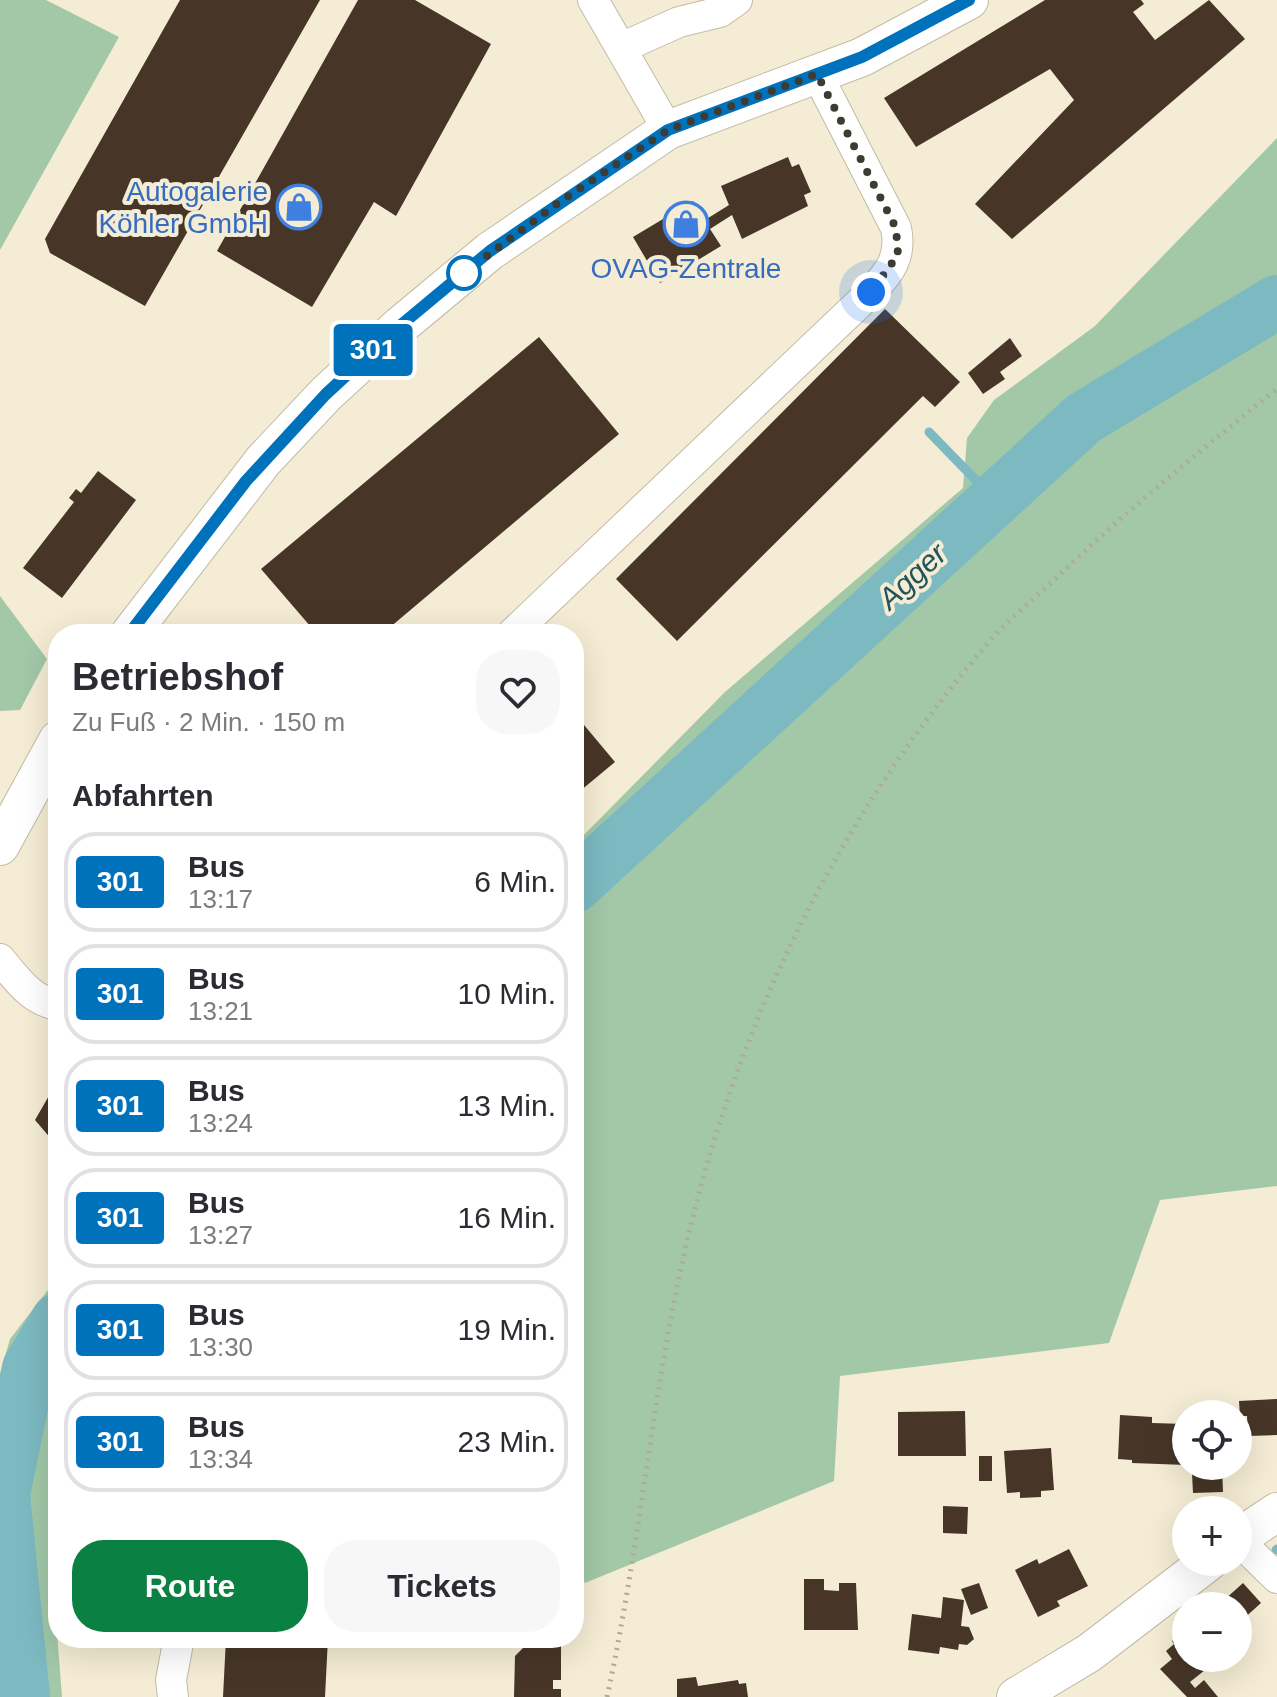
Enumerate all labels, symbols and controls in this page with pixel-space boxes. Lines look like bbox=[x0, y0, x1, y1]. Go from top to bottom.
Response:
place label: Autogalerie Köhler GmbH bbox=[98, 176, 268, 239]
shop icon: Autogalerie Köhler GmbH bbox=[275, 183, 323, 231]
shop icon: OVAG-Zentrale bbox=[662, 200, 710, 248]
place label: OVAG-Zentrale bbox=[591, 253, 781, 284]
unlabelled marker bbox=[447, 256, 481, 290]
your location bbox=[851, 272, 891, 312]
line badge: 301 bbox=[327, 324, 419, 376]
text: 301 bbox=[350, 334, 396, 365]
water label: Agger bbox=[870, 536, 953, 617]
button: heart bbox=[476, 650, 560, 734]
text: Betriebshof bbox=[72, 656, 283, 698]
text: Zu Fuß · 2 Min. · 150 m bbox=[72, 707, 345, 737]
text: Abfahrten bbox=[72, 779, 214, 812]
text: Bus bbox=[188, 850, 245, 883]
text: 6 Min. bbox=[474, 865, 556, 898]
text: 301 bbox=[97, 866, 143, 897]
text: 13:17 bbox=[188, 884, 253, 914]
text: Bus bbox=[188, 962, 245, 995]
text: 10 Min. bbox=[458, 977, 556, 1010]
text: 301 bbox=[97, 978, 143, 1009]
text: 13:21 bbox=[188, 996, 253, 1026]
text: Bus bbox=[188, 1074, 245, 1107]
text: 13 Min. bbox=[458, 1089, 556, 1122]
text: 301 bbox=[97, 1090, 143, 1121]
text: 13:24 bbox=[188, 1108, 253, 1138]
text: Bus bbox=[188, 1186, 245, 1219]
text: 16 Min. bbox=[458, 1201, 556, 1234]
text: 301 bbox=[97, 1202, 143, 1233]
text: 13:27 bbox=[188, 1220, 253, 1250]
text: Bus bbox=[188, 1298, 245, 1331]
text: 19 Min. bbox=[458, 1313, 556, 1346]
text: 301 bbox=[97, 1314, 143, 1345]
text: 13:30 bbox=[188, 1332, 253, 1362]
map controls bbox=[1172, 1400, 1252, 1672]
button: locate bbox=[1172, 1400, 1252, 1480]
text: Bus bbox=[188, 1410, 245, 1443]
text: 23 Min. bbox=[458, 1425, 556, 1458]
text: 301 bbox=[97, 1426, 143, 1457]
text: 13:34 bbox=[188, 1444, 253, 1474]
button: + bbox=[1172, 1496, 1252, 1576]
button: Route bbox=[72, 1540, 308, 1632]
button: Tickets bbox=[324, 1540, 560, 1632]
button: − bbox=[1172, 1592, 1252, 1672]

